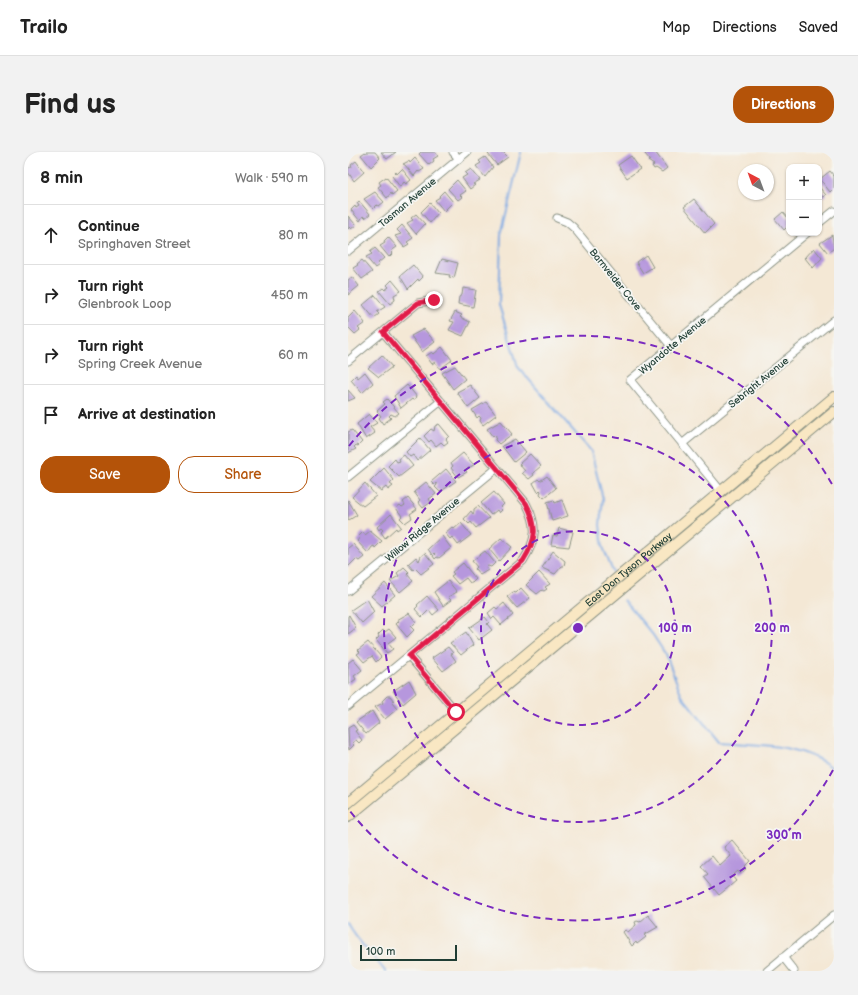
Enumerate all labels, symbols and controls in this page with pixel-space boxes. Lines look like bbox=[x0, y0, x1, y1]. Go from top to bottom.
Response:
text: Trailo bbox=[20, 16, 68, 39]
text: Map bbox=[662, 19, 690, 36]
text: Directions bbox=[712, 19, 777, 36]
text: Saved bbox=[799, 19, 838, 36]
button: Directions bbox=[733, 86, 834, 123]
text: Find us bbox=[24, 88, 116, 121]
north arrow bbox=[738, 164, 774, 200]
map controls bbox=[786, 164, 822, 236]
button: + bbox=[786, 164, 822, 200]
text: 8 min bbox=[40, 168, 83, 188]
text: Walk · 590 m bbox=[235, 170, 308, 186]
street label: Tasman Avenue bbox=[376, 175, 439, 230]
button: − bbox=[786, 200, 822, 236]
text: Continue bbox=[78, 217, 140, 236]
icon: ahead bbox=[40, 224, 62, 246]
text: 80 m bbox=[279, 227, 308, 243]
text: Springhaven Street bbox=[78, 236, 191, 252]
street label: Barnvelder Cove bbox=[587, 246, 644, 313]
text: Turn right bbox=[78, 277, 143, 296]
icon: right bbox=[40, 284, 62, 306]
text: 450 m bbox=[271, 287, 308, 303]
route end bbox=[425, 291, 443, 309]
text: Glenbrook Loop bbox=[78, 296, 172, 312]
street label: Wyandotte Avenue bbox=[637, 314, 709, 377]
text: Turn right bbox=[78, 337, 143, 356]
icon: right bbox=[40, 344, 62, 366]
text: 60 m bbox=[278, 347, 308, 363]
street label: Sebright Avenue bbox=[726, 355, 791, 411]
text: Spring Creek Avenue bbox=[78, 356, 202, 372]
icon: arrive bbox=[40, 404, 62, 426]
text: Arrive at destination bbox=[78, 405, 216, 424]
button: Save bbox=[40, 456, 170, 493]
button: Share bbox=[178, 456, 308, 493]
street label: Willow Ridge Avenue bbox=[383, 495, 462, 564]
street label: East Don Tyson Parkway bbox=[583, 530, 675, 609]
centre of rings bbox=[571, 621, 585, 635]
text: 100 m bbox=[658, 621, 692, 636]
text: 200 m bbox=[754, 621, 790, 636]
route start bbox=[447, 703, 465, 721]
text: 300 m bbox=[766, 828, 802, 843]
scale bar bbox=[360, 943, 457, 962]
text: 100 m bbox=[366, 945, 395, 958]

